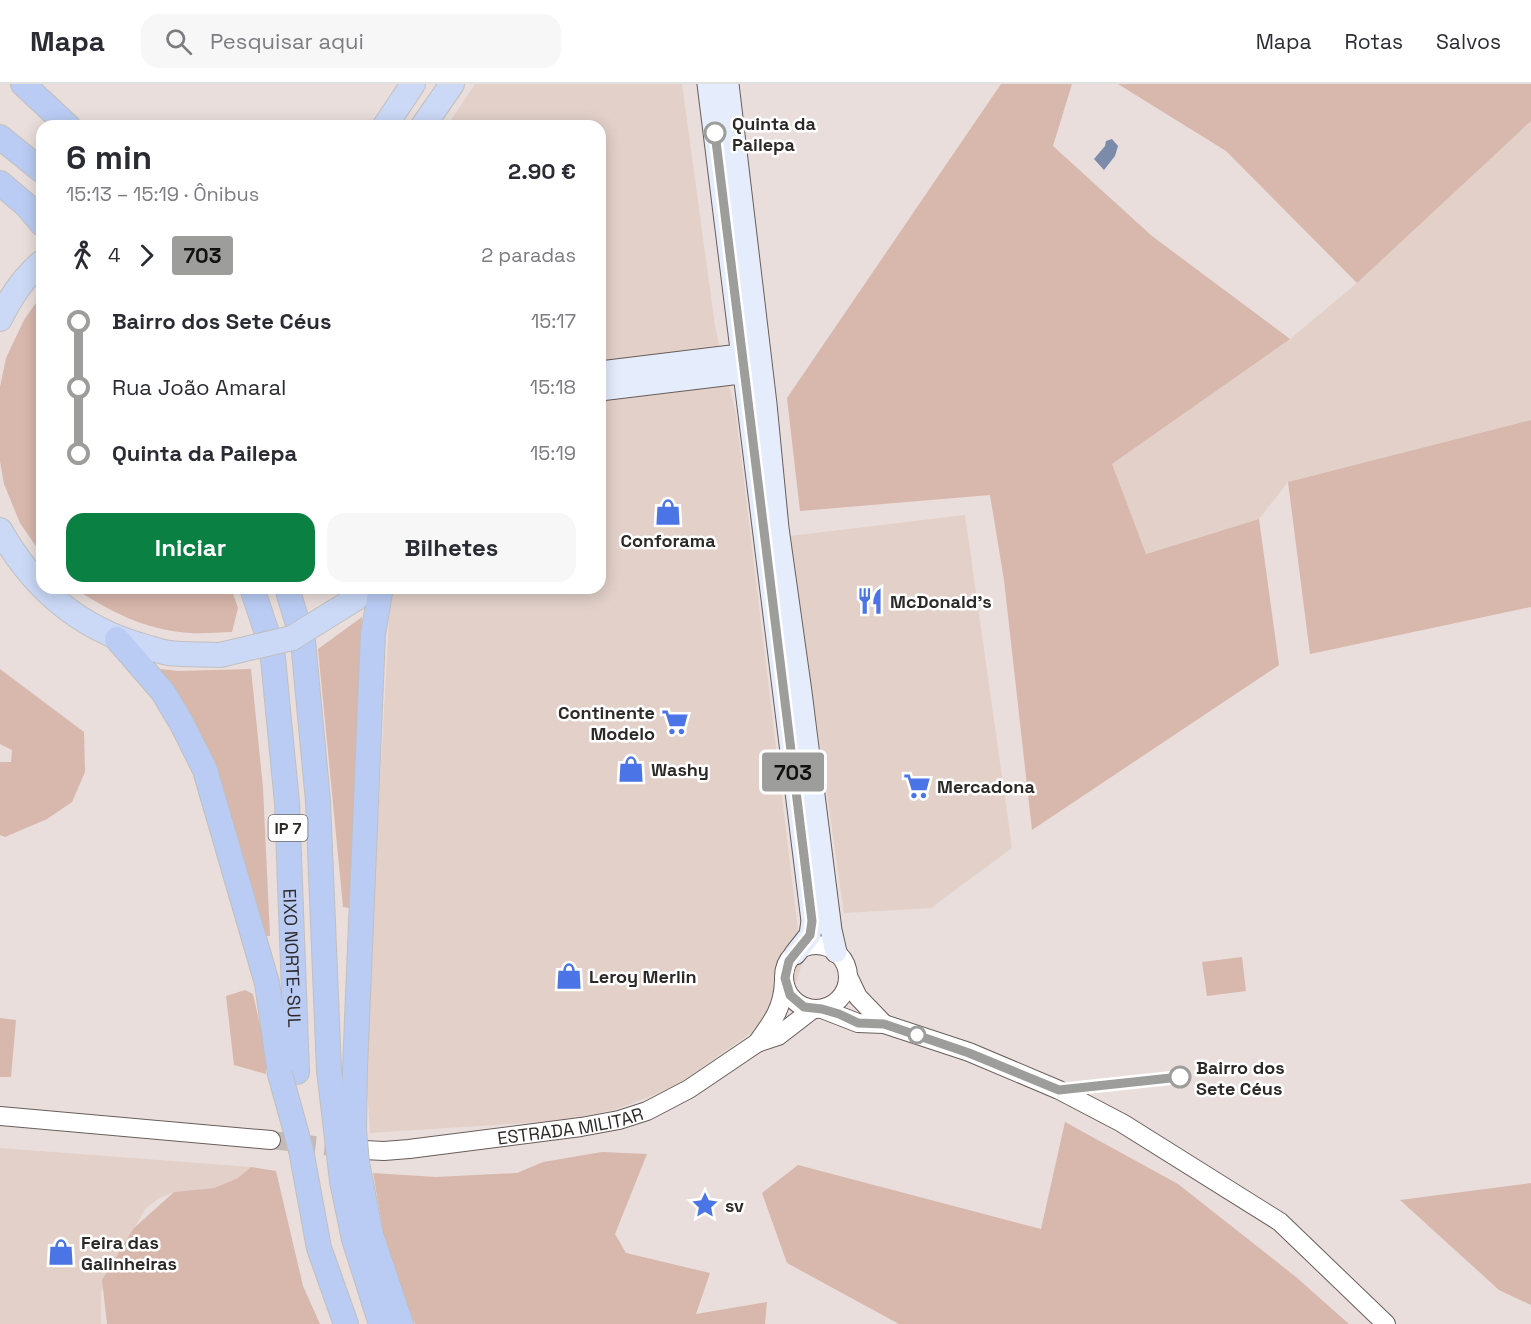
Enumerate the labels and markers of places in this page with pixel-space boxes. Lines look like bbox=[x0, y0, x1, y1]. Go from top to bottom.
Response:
place label: Quinta da Pailepa bbox=[732, 112, 817, 156]
marker: Quinta da Pailepa bbox=[704, 122, 726, 144]
shop icon: Conforama bbox=[653, 497, 683, 527]
place label: Conforama bbox=[620, 529, 716, 552]
restaurant icon: McDonald's bbox=[855, 586, 885, 616]
place label: McDonald's bbox=[890, 590, 992, 613]
place label: Continente Modelo bbox=[558, 701, 655, 745]
supermarket icon: Continente Modelo bbox=[660, 707, 690, 737]
shop icon: Washy bbox=[616, 754, 646, 784]
place label: Washy bbox=[651, 758, 709, 781]
supermarket icon: Mercadona bbox=[902, 771, 932, 801]
place label: Mercadona bbox=[937, 775, 1035, 798]
shop icon: Leroy Merlin bbox=[554, 961, 584, 991]
place label: Leroy Merlin bbox=[589, 965, 697, 988]
unlabelled marker bbox=[908, 1026, 926, 1044]
place label: Bairro dos Sete Céus bbox=[1196, 1056, 1285, 1100]
marker: Bairro dos Sete Céus bbox=[1169, 1066, 1191, 1088]
place icon: sv bbox=[690, 1190, 720, 1220]
place label: sv bbox=[725, 1194, 744, 1217]
place label: Feira das Galinheiras bbox=[81, 1231, 177, 1275]
shop icon: Feira das Galinheiras bbox=[46, 1237, 76, 1267]

